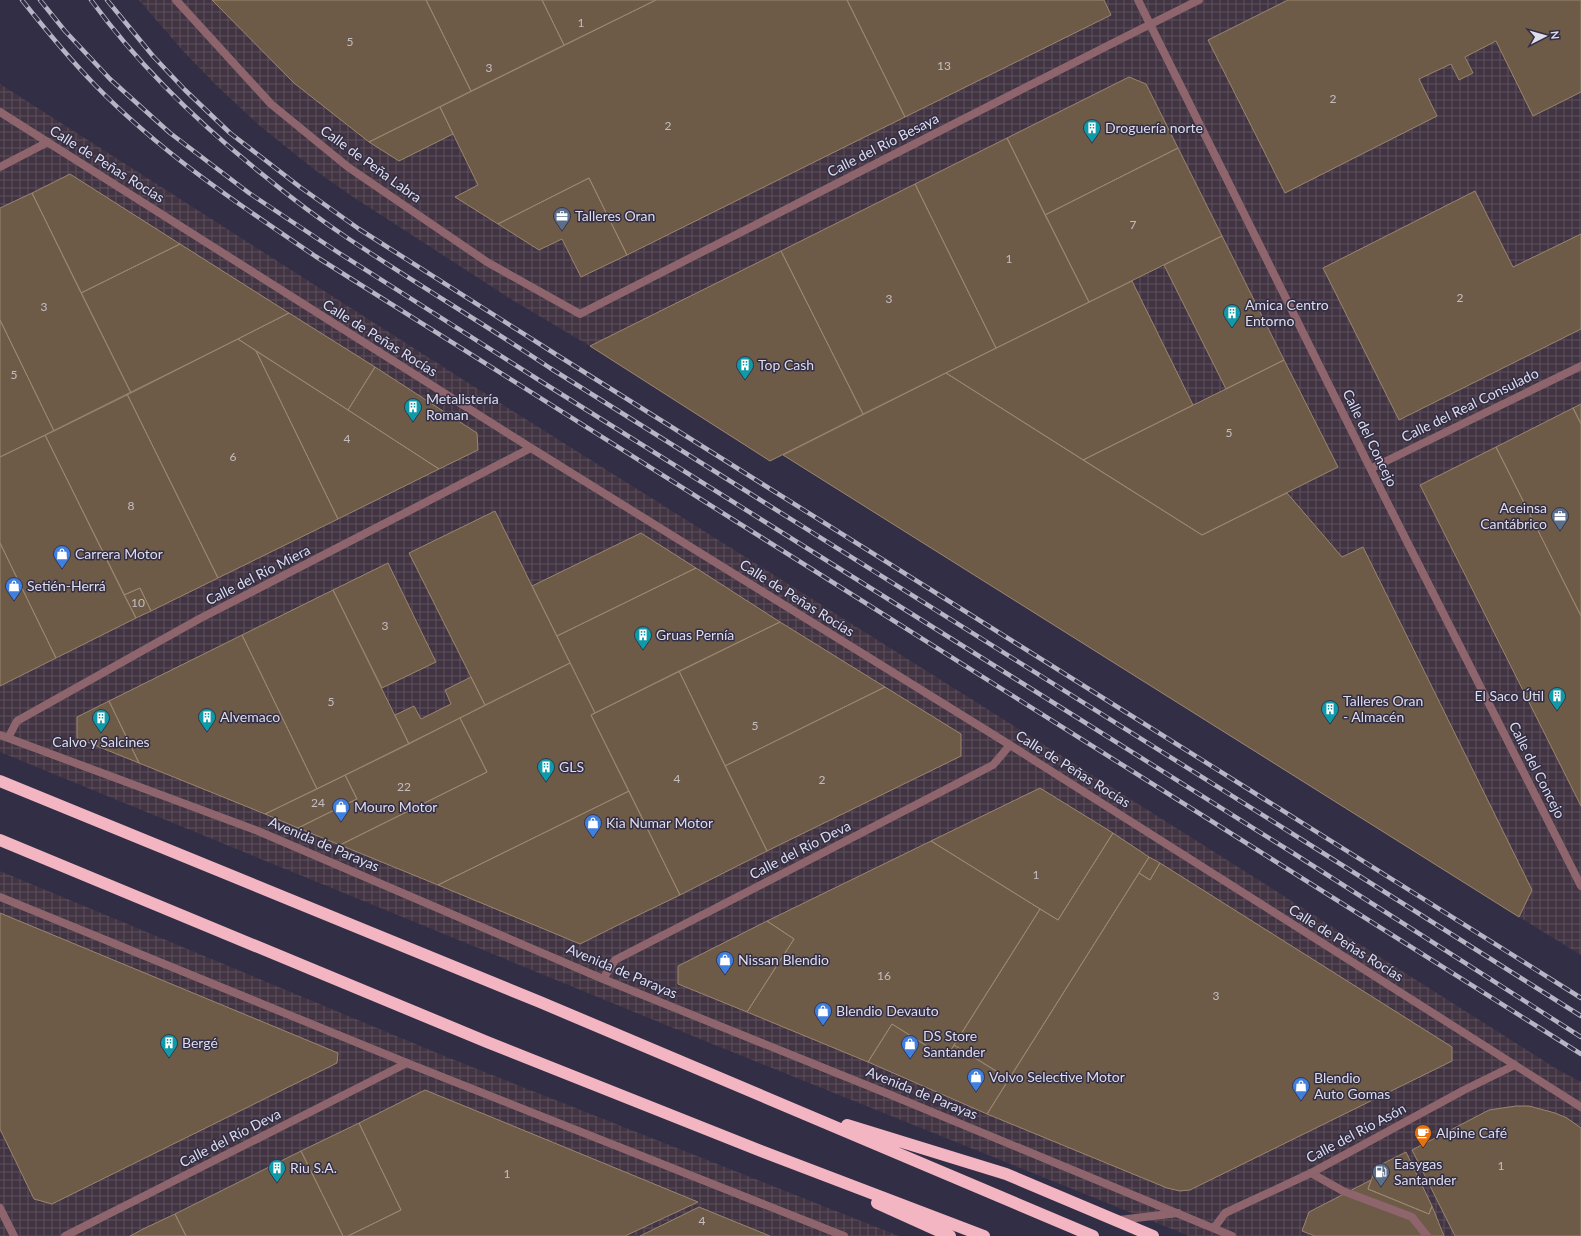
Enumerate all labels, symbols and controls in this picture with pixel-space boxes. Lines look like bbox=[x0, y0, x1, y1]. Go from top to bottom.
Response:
house number: 1 bbox=[578, 15, 585, 30]
north arrow bbox=[1525, 16, 1565, 56]
text: N bbox=[1549, 30, 1562, 40]
house number: 5 bbox=[347, 34, 354, 49]
house number: 13 bbox=[937, 58, 951, 73]
house number: 3 bbox=[486, 60, 493, 75]
house number: 2 bbox=[1330, 91, 1337, 106]
street label: Calle del Río Besaya bbox=[824, 109, 941, 180]
house number: 2 bbox=[665, 118, 672, 133]
building icon: Droguería norte bbox=[1082, 118, 1102, 143]
place label: Droguería norte bbox=[1105, 119, 1203, 136]
street label: Calle de Peñas Rocías bbox=[47, 121, 168, 206]
street label: Calle de Peña Labra bbox=[318, 121, 425, 206]
office icon: Talleres Oran bbox=[552, 206, 572, 231]
place label: Talleres Oran bbox=[575, 207, 655, 224]
house number: 7 bbox=[1130, 217, 1137, 232]
house number: 1 bbox=[1006, 251, 1013, 266]
house number: 2 bbox=[1457, 290, 1464, 305]
house number: 3 bbox=[886, 291, 893, 306]
street label: Calle de Peñas Rocías bbox=[320, 295, 441, 380]
place label: Amica Centro Entorno bbox=[1245, 296, 1329, 329]
house number: 3 bbox=[41, 299, 48, 314]
building icon: Amica Centro Entorno bbox=[1222, 303, 1242, 328]
building icon: Top Cash bbox=[735, 355, 755, 380]
place label: Top Cash bbox=[758, 356, 814, 373]
street label: Calle del Real Consulado bbox=[1398, 364, 1541, 445]
house number: 5 bbox=[11, 367, 18, 382]
street label: Calle del Concejo bbox=[1340, 386, 1401, 489]
place label: Metalistería Roman bbox=[426, 390, 499, 423]
building icon: Metalistería Roman bbox=[403, 397, 423, 422]
house number: 5 bbox=[1226, 425, 1233, 440]
house number: 4 bbox=[344, 431, 351, 446]
house number: 6 bbox=[230, 449, 237, 464]
house number: 8 bbox=[128, 498, 135, 513]
place label: Aceinsa Cantábrico bbox=[1480, 499, 1547, 532]
office icon: Aceinsa Cantábrico bbox=[1550, 506, 1570, 531]
street label: Calle del Río Miera bbox=[203, 541, 313, 608]
shop icon: Carrera Motor bbox=[52, 544, 72, 569]
place label: Carrera Motor bbox=[75, 545, 163, 562]
street label: Calle de Peñas Rocías bbox=[737, 555, 858, 640]
shop icon: Setién-Herrá bbox=[4, 576, 24, 601]
place label: Setién-Herrá bbox=[27, 577, 106, 594]
house number: 10 bbox=[131, 595, 145, 610]
house number: 3 bbox=[382, 618, 389, 633]
building icon: Gruas Pernía bbox=[633, 625, 653, 650]
place label: Gruas Pernía bbox=[656, 626, 734, 643]
building icon: El Saco Útil bbox=[1547, 686, 1567, 711]
place label: El Saco Útil bbox=[1474, 687, 1544, 704]
place label: Talleres Oran - Almacén bbox=[1343, 692, 1423, 725]
house number: 5 bbox=[328, 694, 335, 709]
building icon: Talleres Oran - Almacén bbox=[1320, 699, 1340, 724]
building icon: Alvemaco bbox=[197, 707, 217, 732]
building icon: Calvo y Salcines bbox=[91, 708, 111, 733]
place label: Alvemaco bbox=[220, 708, 280, 725]
house number: 5 bbox=[752, 718, 759, 733]
street label: Calle del Concejo bbox=[1506, 719, 1569, 821]
street label: Calle de Peñas Rocías bbox=[1013, 726, 1134, 811]
place label: Calvo y Salcines bbox=[52, 733, 150, 750]
building icon: GLS bbox=[536, 757, 556, 782]
place label: GLS bbox=[559, 758, 584, 775]
house number: 4 bbox=[674, 771, 681, 786]
house number: 2 bbox=[819, 772, 826, 787]
house number: 22 bbox=[397, 779, 411, 794]
house number: 24 bbox=[311, 795, 325, 810]
shop icon: Mouro Motor bbox=[331, 797, 351, 822]
place label: Mouro Motor bbox=[354, 798, 437, 815]
street label: Avenida de Parayas bbox=[266, 813, 382, 875]
shop icon: Kia Numar Motor bbox=[583, 813, 603, 838]
place label: Kia Numar Motor bbox=[606, 814, 713, 831]
street label: Calle del Río Deva bbox=[746, 817, 853, 882]
house number: 1 bbox=[1033, 867, 1040, 882]
street label: Calle de Peñas Rocías bbox=[1286, 900, 1407, 985]
street label: Avenida de Parayas bbox=[564, 940, 680, 1002]
shop icon: Nissan Blendio bbox=[715, 950, 735, 975]
place label: Nissan Blendio bbox=[738, 951, 829, 968]
house number: 16 bbox=[877, 968, 891, 983]
house number: 3 bbox=[1213, 988, 1220, 1003]
shop icon: Blendio Devauto bbox=[813, 1001, 833, 1026]
place label: Blendio Devauto bbox=[836, 1002, 939, 1019]
place label: DS Store Santander bbox=[923, 1027, 985, 1060]
building icon: Bergé bbox=[159, 1033, 179, 1058]
place label: Bergé bbox=[182, 1034, 218, 1051]
shop icon: DS Store Santander bbox=[900, 1034, 920, 1059]
street label: Avenida de Parayas bbox=[864, 1062, 980, 1123]
shop icon: Volvo Selective Motor bbox=[966, 1067, 986, 1092]
place label: Volvo Selective Motor bbox=[989, 1068, 1125, 1085]
place label: Blendio Auto Gomas bbox=[1314, 1069, 1390, 1102]
shop icon: Blendio Auto Gomas bbox=[1291, 1076, 1311, 1101]
street label: Calle del Río Asón bbox=[1303, 1099, 1408, 1166]
street label: Calle del Río Deva bbox=[176, 1105, 283, 1170]
cafe icon: Alpine Café bbox=[1413, 1123, 1433, 1148]
place label: Alpine Café bbox=[1436, 1124, 1507, 1141]
place label: Easygas Santander bbox=[1394, 1155, 1456, 1188]
building icon: Riu S.A. bbox=[267, 1158, 287, 1183]
house number: 1 bbox=[1498, 1158, 1505, 1173]
place label: Riu S.A. bbox=[290, 1159, 337, 1176]
fuel station icon: Easygas Santander bbox=[1371, 1162, 1391, 1187]
house number: 1 bbox=[504, 1166, 511, 1181]
house number: 4 bbox=[699, 1213, 706, 1228]

